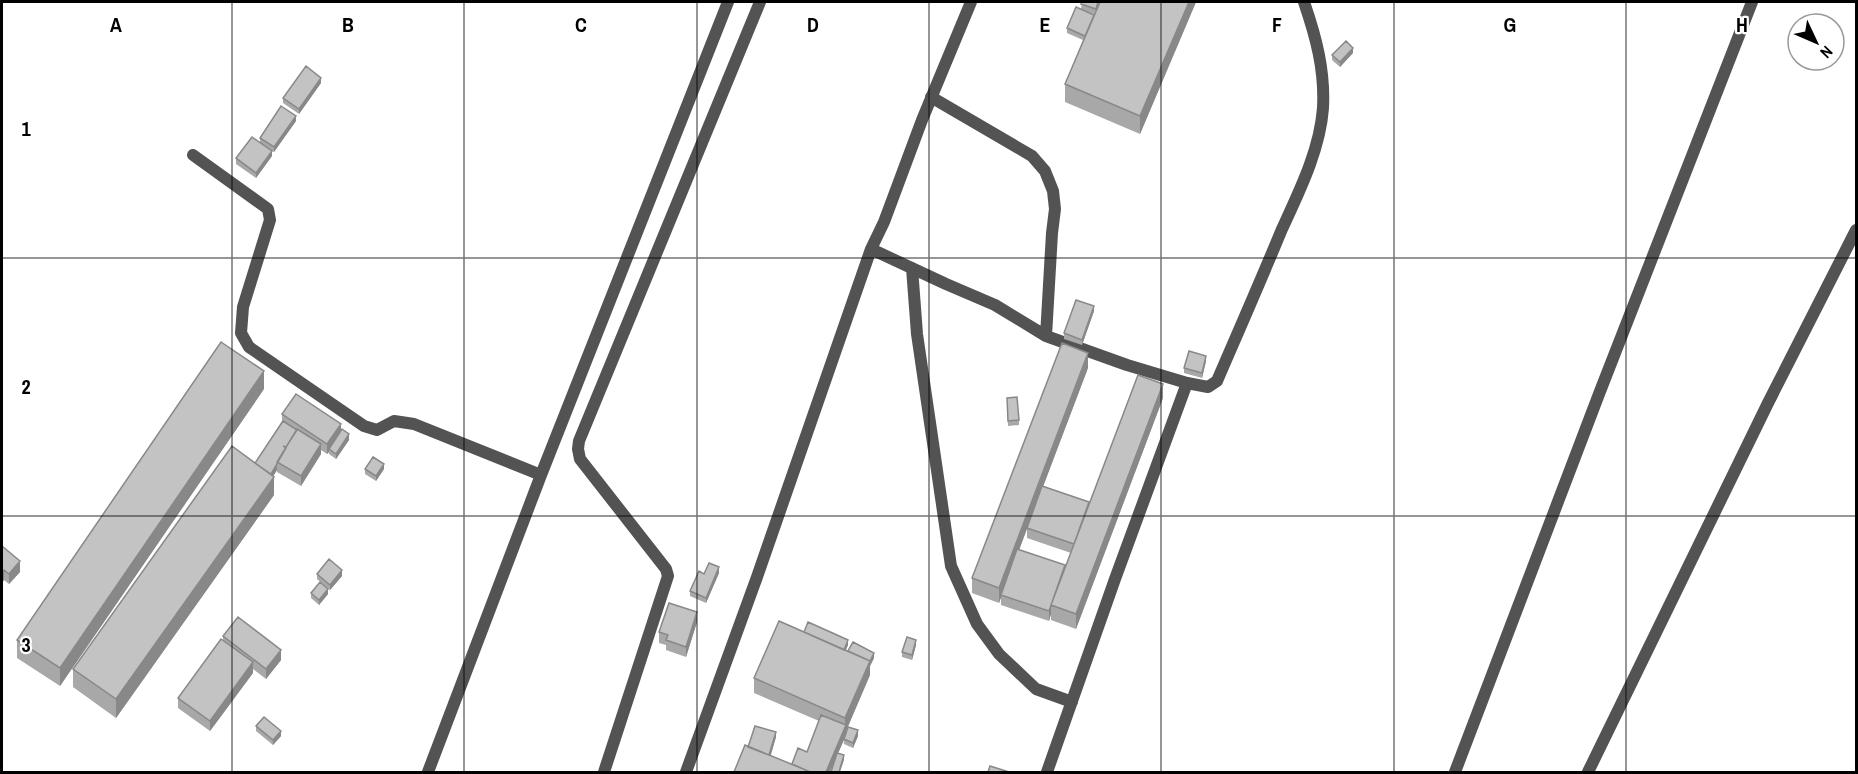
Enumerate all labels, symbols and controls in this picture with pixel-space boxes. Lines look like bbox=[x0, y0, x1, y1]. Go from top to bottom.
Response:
text: A bbox=[110, 11, 122, 38]
text: B bbox=[342, 11, 354, 38]
text: C bbox=[575, 11, 587, 38]
text: D bbox=[807, 11, 819, 38]
text: E bbox=[1040, 11, 1051, 38]
text: F bbox=[1272, 11, 1282, 38]
text: G bbox=[1504, 11, 1516, 38]
text: H bbox=[1736, 11, 1748, 38]
north arrow bbox=[1786, 12, 1846, 72]
text: N bbox=[1816, 41, 1838, 63]
text: 1 bbox=[21, 115, 31, 142]
text: 2 bbox=[21, 373, 31, 400]
text: 3 bbox=[21, 631, 31, 658]

